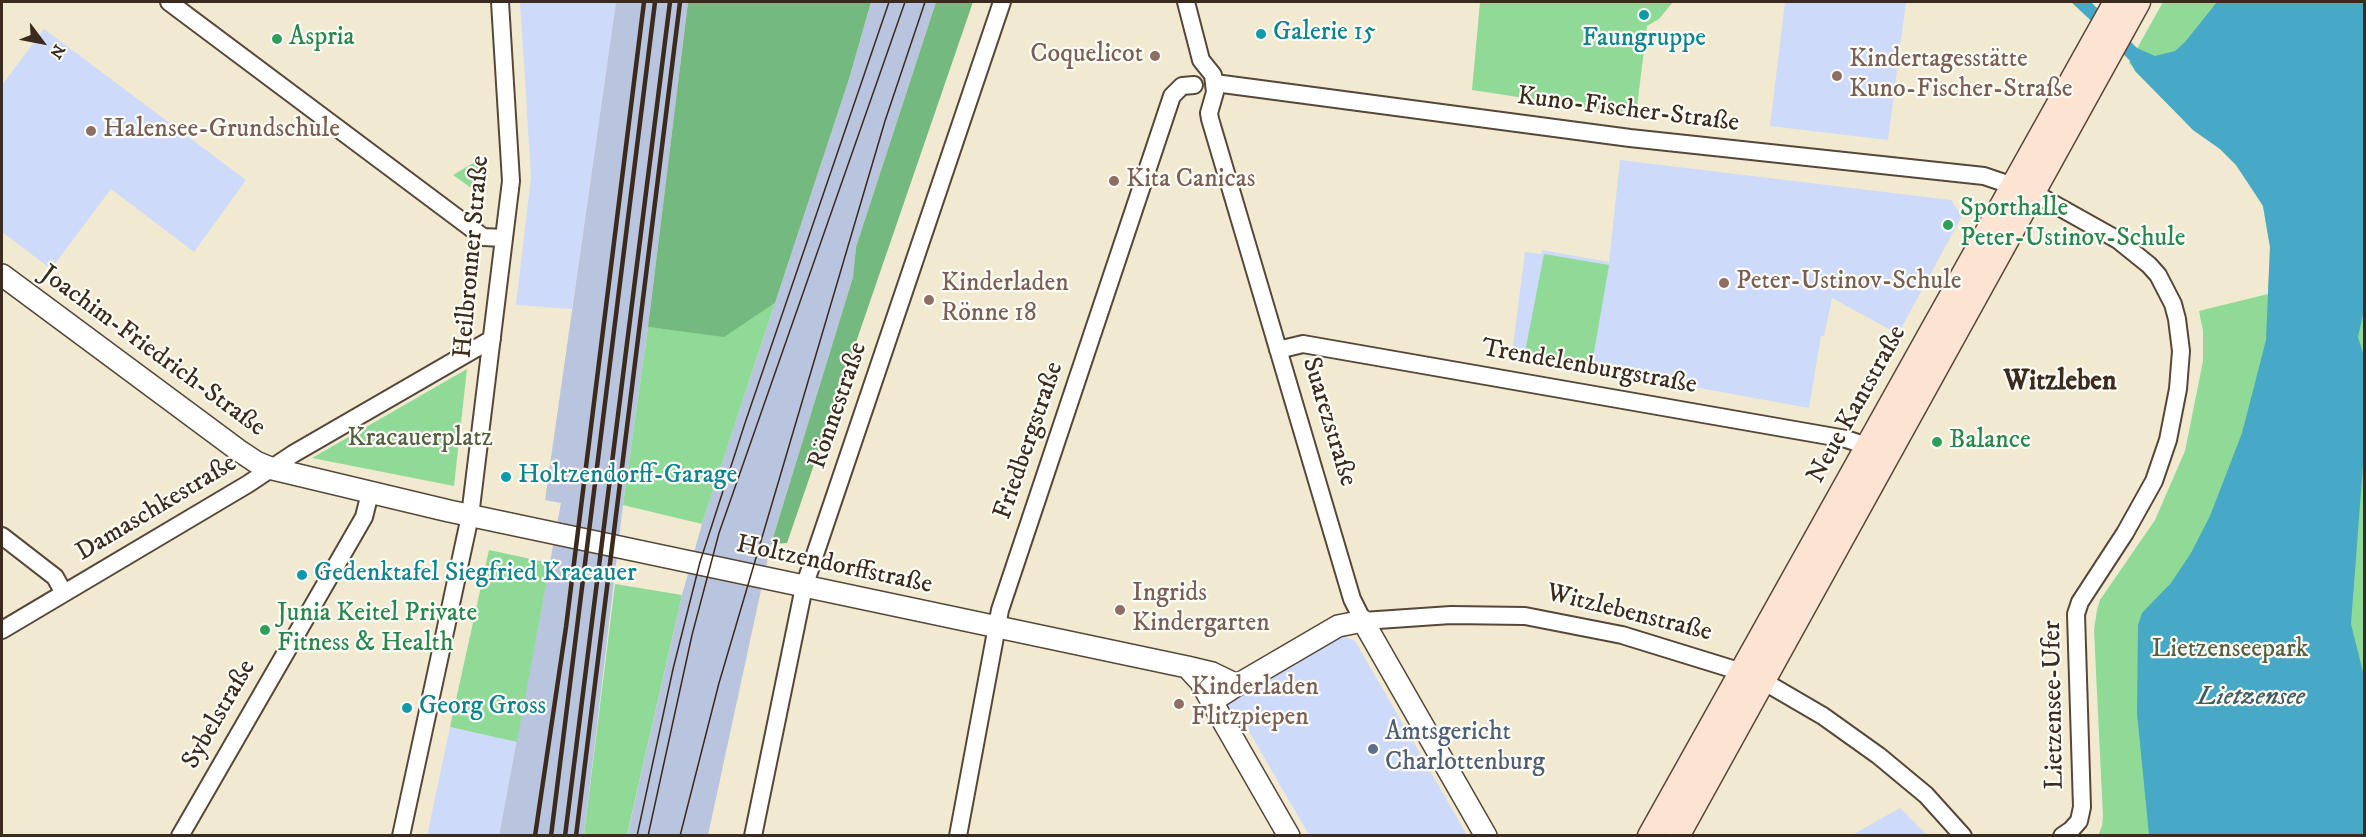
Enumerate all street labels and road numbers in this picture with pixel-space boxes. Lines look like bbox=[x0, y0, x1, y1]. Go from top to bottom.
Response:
street label: Kuno-Fischer-Straße bbox=[1515, 82, 1741, 140]
street label: Heilbronner Straße bbox=[449, 154, 497, 360]
street label: Joachim-Friedrich-Straße bbox=[33, 260, 271, 444]
street label: Neue Kantstraße bbox=[1802, 321, 1914, 489]
street label: Trendelenburgstraße bbox=[1479, 334, 1699, 402]
street label: Rönnestraße bbox=[803, 339, 875, 473]
street label: Suarezstraße bbox=[1294, 354, 1362, 490]
street label: Friedbergstraße bbox=[989, 358, 1071, 524]
street label: Damaschkestraße bbox=[71, 449, 243, 569]
street label: Holtzendorffstraße bbox=[733, 530, 935, 602]
street label: Witzlebenstraße bbox=[1543, 578, 1715, 650]
street label: Lietzensee-Ufer bbox=[2038, 620, 2072, 790]
street label: Sybelstraße bbox=[176, 655, 264, 775]

